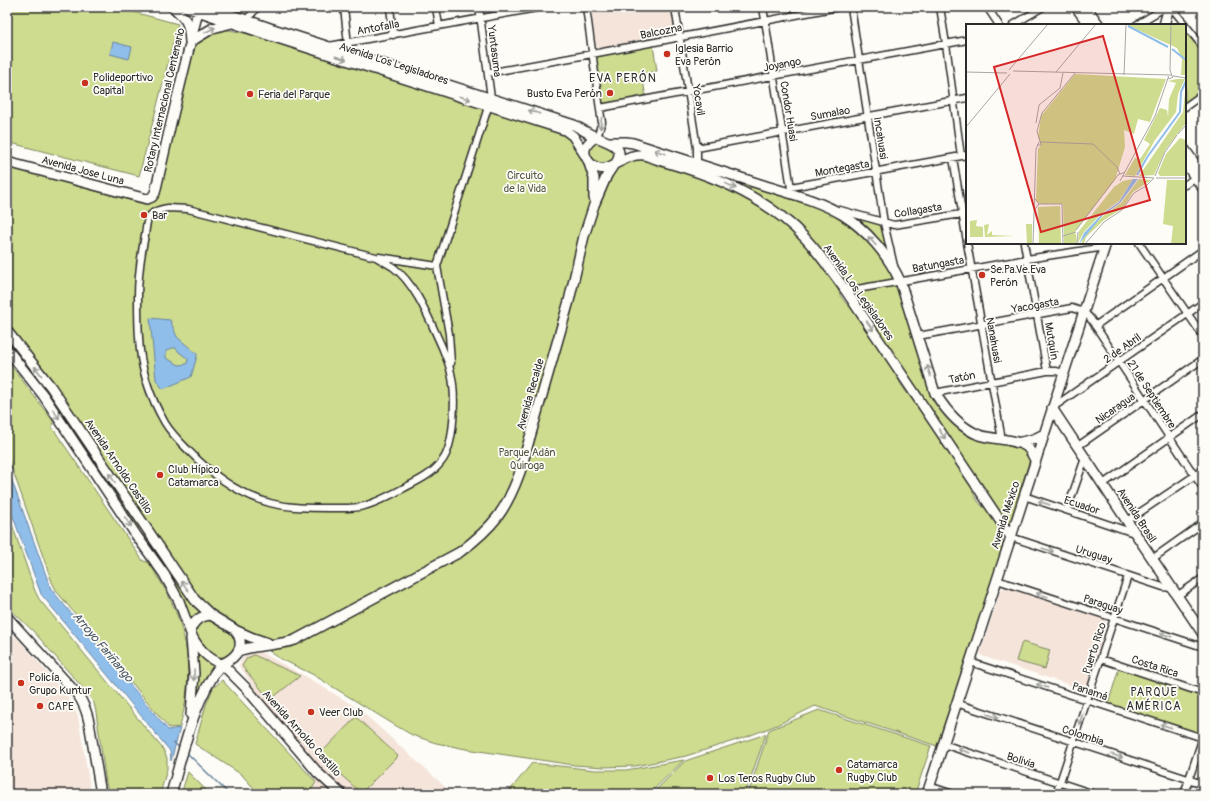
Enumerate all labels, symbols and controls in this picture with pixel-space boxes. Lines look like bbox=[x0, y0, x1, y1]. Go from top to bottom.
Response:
street label: Antofalla bbox=[356, 17, 400, 38]
street label: Balcozna bbox=[639, 21, 683, 42]
street label: Yuntasuma bbox=[485, 23, 504, 78]
inset map bbox=[966, 24, 1186, 244]
one-way arrow bbox=[204, 26, 216, 33]
street label: Rotary Internacional Centenario bbox=[142, 27, 187, 174]
street label: Avenida Los Legisladores bbox=[338, 40, 450, 87]
place label: Iglesia Barrio Eva Perón bbox=[675, 42, 733, 68]
marker: Iglesia Barrio Eva Perón bbox=[662, 49, 672, 59]
street label: Joyango bbox=[762, 54, 802, 75]
one-way arrow bbox=[335, 55, 347, 63]
district label: EVA PERÓN bbox=[589, 70, 657, 86]
place label: Polideportivo Capital bbox=[93, 71, 153, 97]
marker: Polideportivo Capital bbox=[80, 78, 90, 88]
street label: Condor Huasi bbox=[777, 80, 800, 142]
street label: Yocavil bbox=[689, 82, 707, 117]
place label: Busto Eva Perón bbox=[527, 87, 602, 100]
place label: Feria del Parque bbox=[258, 88, 330, 101]
marker: Busto Eva Perón bbox=[605, 88, 615, 98]
marker: Feria del Parque bbox=[245, 89, 255, 99]
one-way arrow bbox=[458, 95, 471, 102]
street label: Sumalao bbox=[809, 104, 851, 123]
one-way arrow bbox=[528, 108, 541, 115]
one-way arrow bbox=[597, 116, 604, 129]
street label: Incahuasi bbox=[871, 116, 890, 160]
one-way arrow bbox=[654, 148, 667, 155]
street label: Avenida Jose Luna bbox=[40, 153, 125, 188]
street label: Montegasta bbox=[814, 157, 870, 180]
park label: Circuito de la Vida bbox=[504, 169, 546, 195]
one-way arrow bbox=[725, 183, 737, 190]
street label: Collagasta bbox=[893, 200, 943, 221]
place label: Bar bbox=[152, 209, 167, 222]
marker: Bar bbox=[139, 210, 149, 220]
one-way arrow bbox=[868, 236, 877, 246]
street label: Avenida Los Legisladores bbox=[821, 242, 897, 343]
street label: Batungasta bbox=[911, 254, 965, 275]
place label: Se.Pa.Ve.Eva Perón bbox=[990, 263, 1046, 289]
marker: Se.Pa.Ve.Eva Perón bbox=[977, 270, 987, 280]
street label: Yacogasta bbox=[1009, 295, 1060, 316]
street label: Nanahuasi bbox=[983, 316, 1004, 364]
one-way arrow bbox=[866, 320, 874, 332]
street label: Mutquín bbox=[1042, 321, 1061, 361]
street label: 2 de Abril bbox=[1101, 331, 1144, 366]
street label: Avenida Recalde bbox=[514, 356, 547, 431]
street label: 21 de Septiembre bbox=[1125, 358, 1179, 431]
one-way arrow bbox=[925, 365, 932, 378]
one-way arrow bbox=[34, 366, 43, 377]
street label: Tatón bbox=[948, 369, 977, 386]
street label: Nicaragua bbox=[1093, 390, 1138, 427]
one-way arrow bbox=[52, 408, 60, 419]
street label: Avenida Arnoldo Castillo bbox=[82, 416, 155, 516]
one-way arrow bbox=[938, 428, 946, 439]
park label: Parque Adán Quiroga bbox=[498, 446, 556, 472]
place label: Club Hípico Catamarca bbox=[168, 463, 220, 489]
marker: Club Hípico Catamarca bbox=[155, 470, 165, 480]
one-way arrow bbox=[108, 472, 116, 484]
street label: Avenida México bbox=[988, 480, 1023, 551]
street label: Avenida Brasil bbox=[1114, 486, 1159, 545]
street label: Ecuador bbox=[1062, 494, 1101, 517]
one-way arrow bbox=[1038, 498, 1050, 506]
one-way arrow bbox=[124, 516, 132, 527]
street label: Uruguay bbox=[1074, 542, 1114, 567]
one-way arrow bbox=[1042, 546, 1054, 554]
one-way arrow bbox=[181, 581, 189, 592]
one-way arrow bbox=[1037, 590, 1049, 598]
street label: Paraguay bbox=[1081, 592, 1124, 617]
water label: Arroyo Fariñango bbox=[69, 609, 137, 687]
street label: Puerto Rico bbox=[1080, 621, 1109, 676]
one-way arrow bbox=[1160, 631, 1173, 638]
street label: Costa Rica bbox=[1130, 653, 1180, 680]
one-way arrow bbox=[190, 668, 198, 681]
place label: Policía. Grupo Kuntur bbox=[29, 671, 91, 697]
marker: Policía. Grupo Kuntur bbox=[16, 678, 26, 688]
street label: Panamá bbox=[1070, 680, 1109, 703]
one-way arrow bbox=[1036, 682, 1049, 689]
district label: PARQUE AMÉRICA bbox=[1126, 685, 1182, 714]
street label: Avenida Arnoldo Castillo bbox=[259, 688, 344, 779]
place label: CAPE bbox=[48, 700, 74, 713]
marker: CAPE bbox=[35, 701, 45, 711]
place label: Veer Club bbox=[319, 706, 363, 719]
marker: Veer Club bbox=[306, 707, 316, 717]
one-way arrow bbox=[987, 713, 1000, 720]
one-way arrow bbox=[1077, 713, 1084, 726]
one-way arrow bbox=[1160, 722, 1173, 729]
street label: Colombia bbox=[1060, 723, 1105, 748]
one-way arrow bbox=[957, 747, 970, 754]
street label: Bolivia bbox=[1005, 750, 1037, 771]
one-way arrow bbox=[1110, 753, 1123, 760]
place label: Catamarca Rugby Club bbox=[847, 758, 898, 784]
marker: Catamarca Rugby Club bbox=[834, 765, 844, 775]
place label: Los Teros Rugby Club bbox=[718, 772, 815, 785]
marker: Los Teros Rugby Club bbox=[705, 773, 715, 783]

